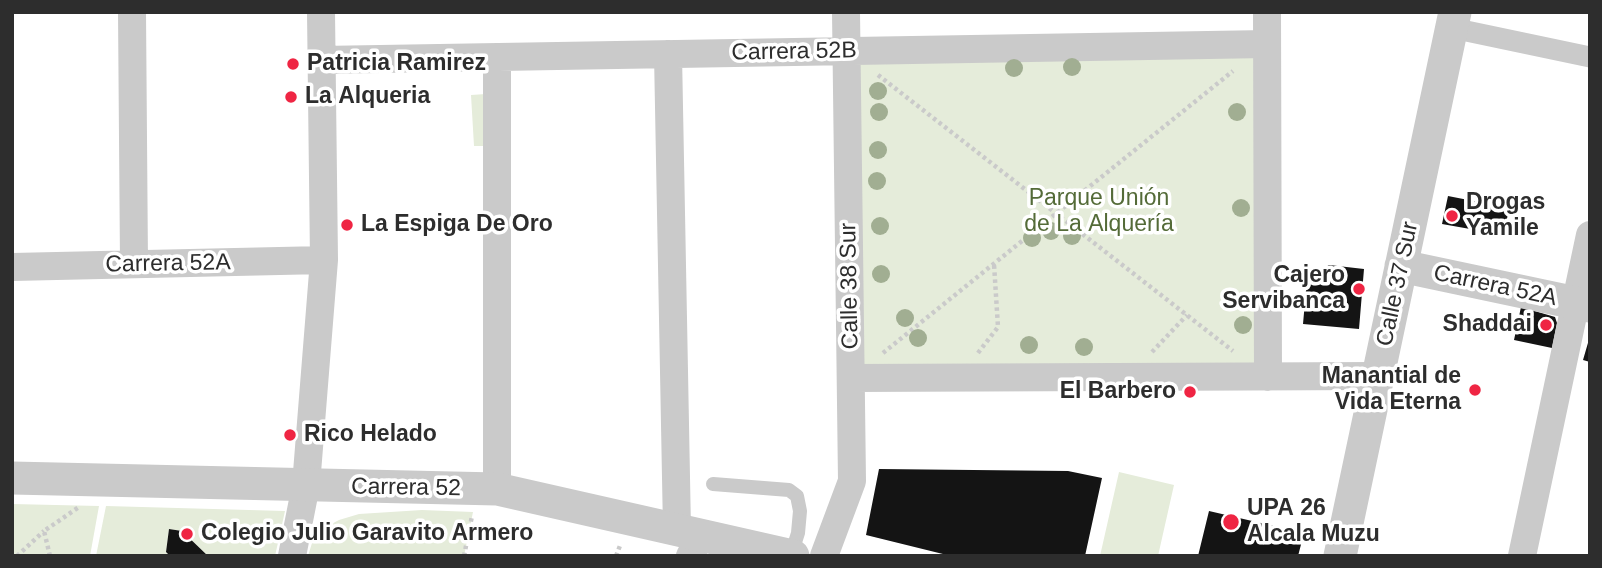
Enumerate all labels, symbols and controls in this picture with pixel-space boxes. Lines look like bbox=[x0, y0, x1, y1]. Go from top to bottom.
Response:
street label: Carrera 52B bbox=[731, 37, 857, 67]
place label: Patricia Ramirez bbox=[307, 50, 486, 78]
marker: Patricia Ramirez bbox=[285, 56, 301, 72]
place label: La Alqueria bbox=[305, 83, 430, 111]
marker: La Alqueria bbox=[283, 89, 299, 105]
park label: Parque Unión de La Alquería bbox=[1024, 185, 1174, 239]
place label: Drogas Yamile bbox=[1466, 189, 1545, 243]
marker: Drogas Yamile bbox=[1444, 208, 1460, 224]
place label: La Espiga De Oro bbox=[361, 211, 553, 239]
marker: La Espiga De Oro bbox=[339, 217, 355, 233]
street label: Calle 37 Sur bbox=[1371, 219, 1425, 349]
street label: Calle 38 Sur bbox=[835, 222, 865, 350]
street label: Carrera 52A bbox=[105, 249, 231, 279]
street label: Carrera 52A bbox=[1431, 259, 1559, 313]
place label: Cajero Servibanca bbox=[1222, 262, 1345, 316]
marker: Cajero Servibanca bbox=[1351, 281, 1367, 297]
place label: Shaddai bbox=[1443, 311, 1532, 339]
marker: Shaddai bbox=[1538, 317, 1554, 333]
place label: Manantial de Vida Eterna bbox=[1322, 363, 1461, 417]
place label: El Barbero bbox=[1060, 378, 1176, 406]
marker: Manantial de Vida Eterna bbox=[1467, 382, 1483, 398]
marker: El Barbero bbox=[1182, 384, 1198, 400]
place label: Rico Helado bbox=[304, 421, 437, 449]
marker: Rico Helado bbox=[282, 427, 298, 443]
street label: Carrera 52 bbox=[351, 473, 461, 503]
place label: UPA 26 Alcala Muzu bbox=[1247, 495, 1380, 549]
marker: UPA 26 Alcala Muzu bbox=[1221, 512, 1241, 532]
place label: Colegio Julio Garavito Armero bbox=[201, 520, 533, 548]
marker: Colegio Julio Garavito Armero bbox=[179, 526, 195, 542]

